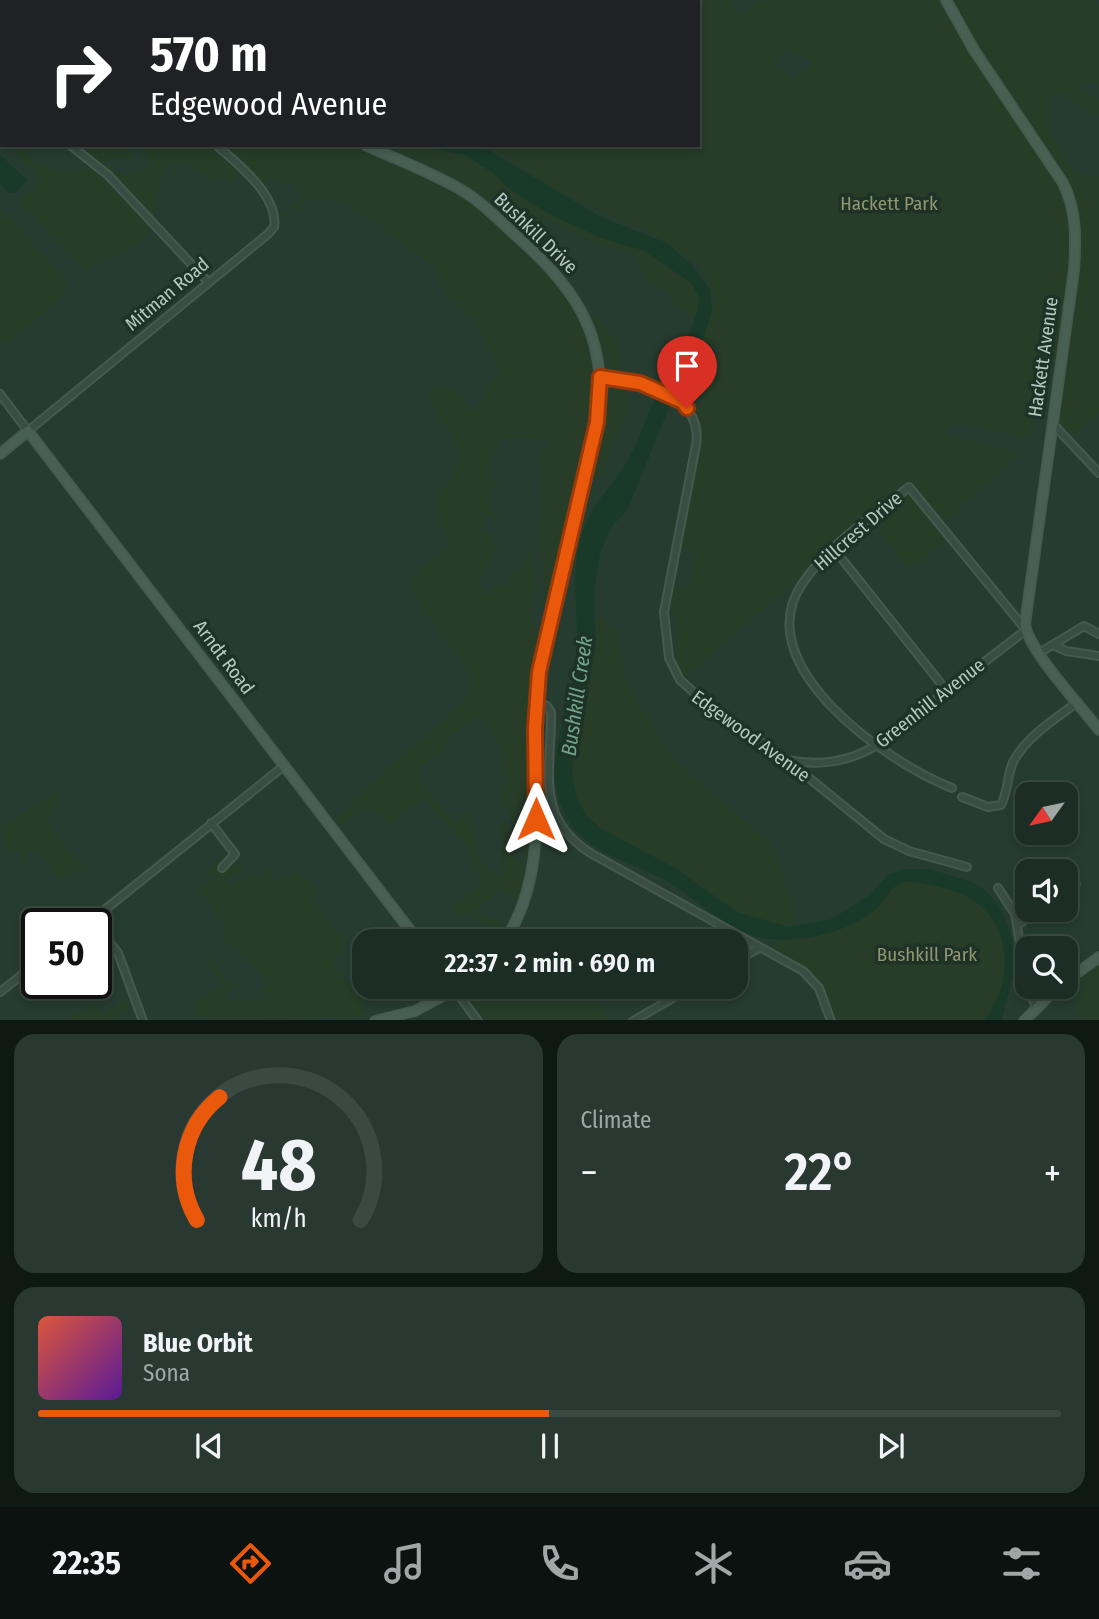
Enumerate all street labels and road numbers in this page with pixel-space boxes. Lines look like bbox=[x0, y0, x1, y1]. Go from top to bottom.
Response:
street label: Bushkill Drive bbox=[490, 188, 582, 278]
street label: Mitman Road bbox=[120, 252, 214, 336]
street label: Hackett Avenue bbox=[1023, 295, 1063, 419]
street label: Hillcrest Drive bbox=[809, 487, 907, 575]
street label: Arndt Road bbox=[189, 615, 259, 699]
street label: Greenhill Avenue bbox=[871, 653, 989, 753]
street label: Edgewood Avenue bbox=[687, 685, 815, 787]

